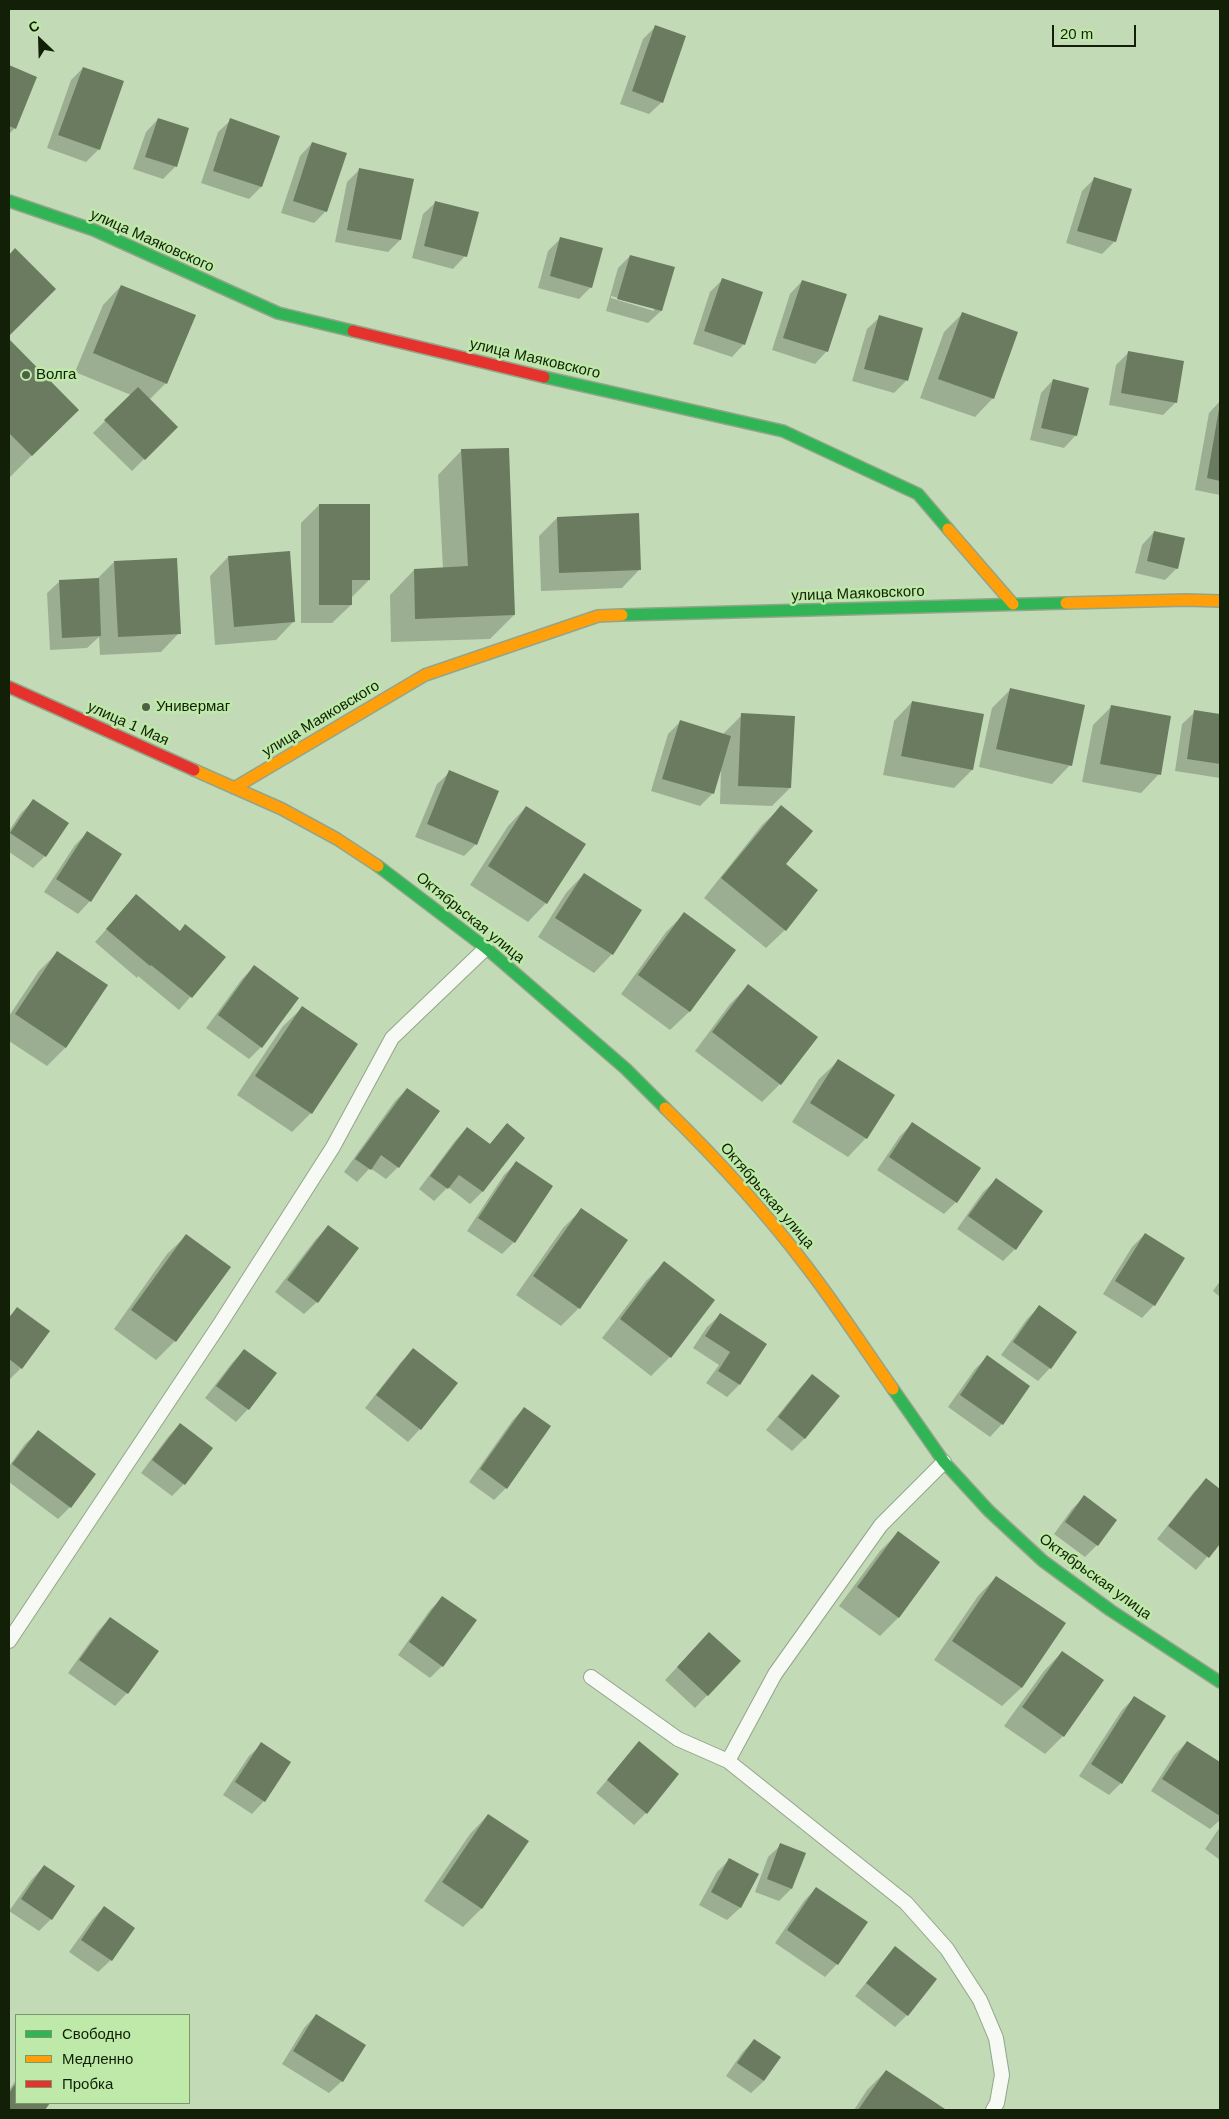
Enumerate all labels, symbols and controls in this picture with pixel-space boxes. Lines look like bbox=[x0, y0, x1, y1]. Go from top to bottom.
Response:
north arrow bbox=[15, 15, 65, 65]
scale bar bbox=[1054, 15, 1138, 47]
text: С bbox=[26, 17, 42, 36]
text: 20 m bbox=[1060, 25, 1093, 42]
street label: улица Маяковского bbox=[87, 206, 217, 276]
street label: улица Маяковского bbox=[468, 335, 602, 383]
place label: Волга bbox=[36, 366, 76, 384]
marker: Волга bbox=[20, 369, 32, 381]
street label: улица Маяковского bbox=[791, 583, 925, 605]
street label: улица Маяковского bbox=[259, 677, 383, 761]
street label: улица 1 Мая bbox=[85, 698, 171, 750]
place label: Универмаг bbox=[156, 698, 230, 716]
marker: Универмаг bbox=[140, 701, 152, 713]
street label: Октябрьская улица bbox=[412, 869, 528, 967]
street label: Октябрьская улица bbox=[716, 1139, 818, 1253]
street label: Октябрьская улица bbox=[1035, 1530, 1155, 1624]
legend bbox=[15, 2014, 190, 2104]
text: Свободно bbox=[62, 2025, 131, 2042]
text: Медленно bbox=[62, 2050, 133, 2067]
text: Пробка bbox=[62, 2075, 113, 2092]

